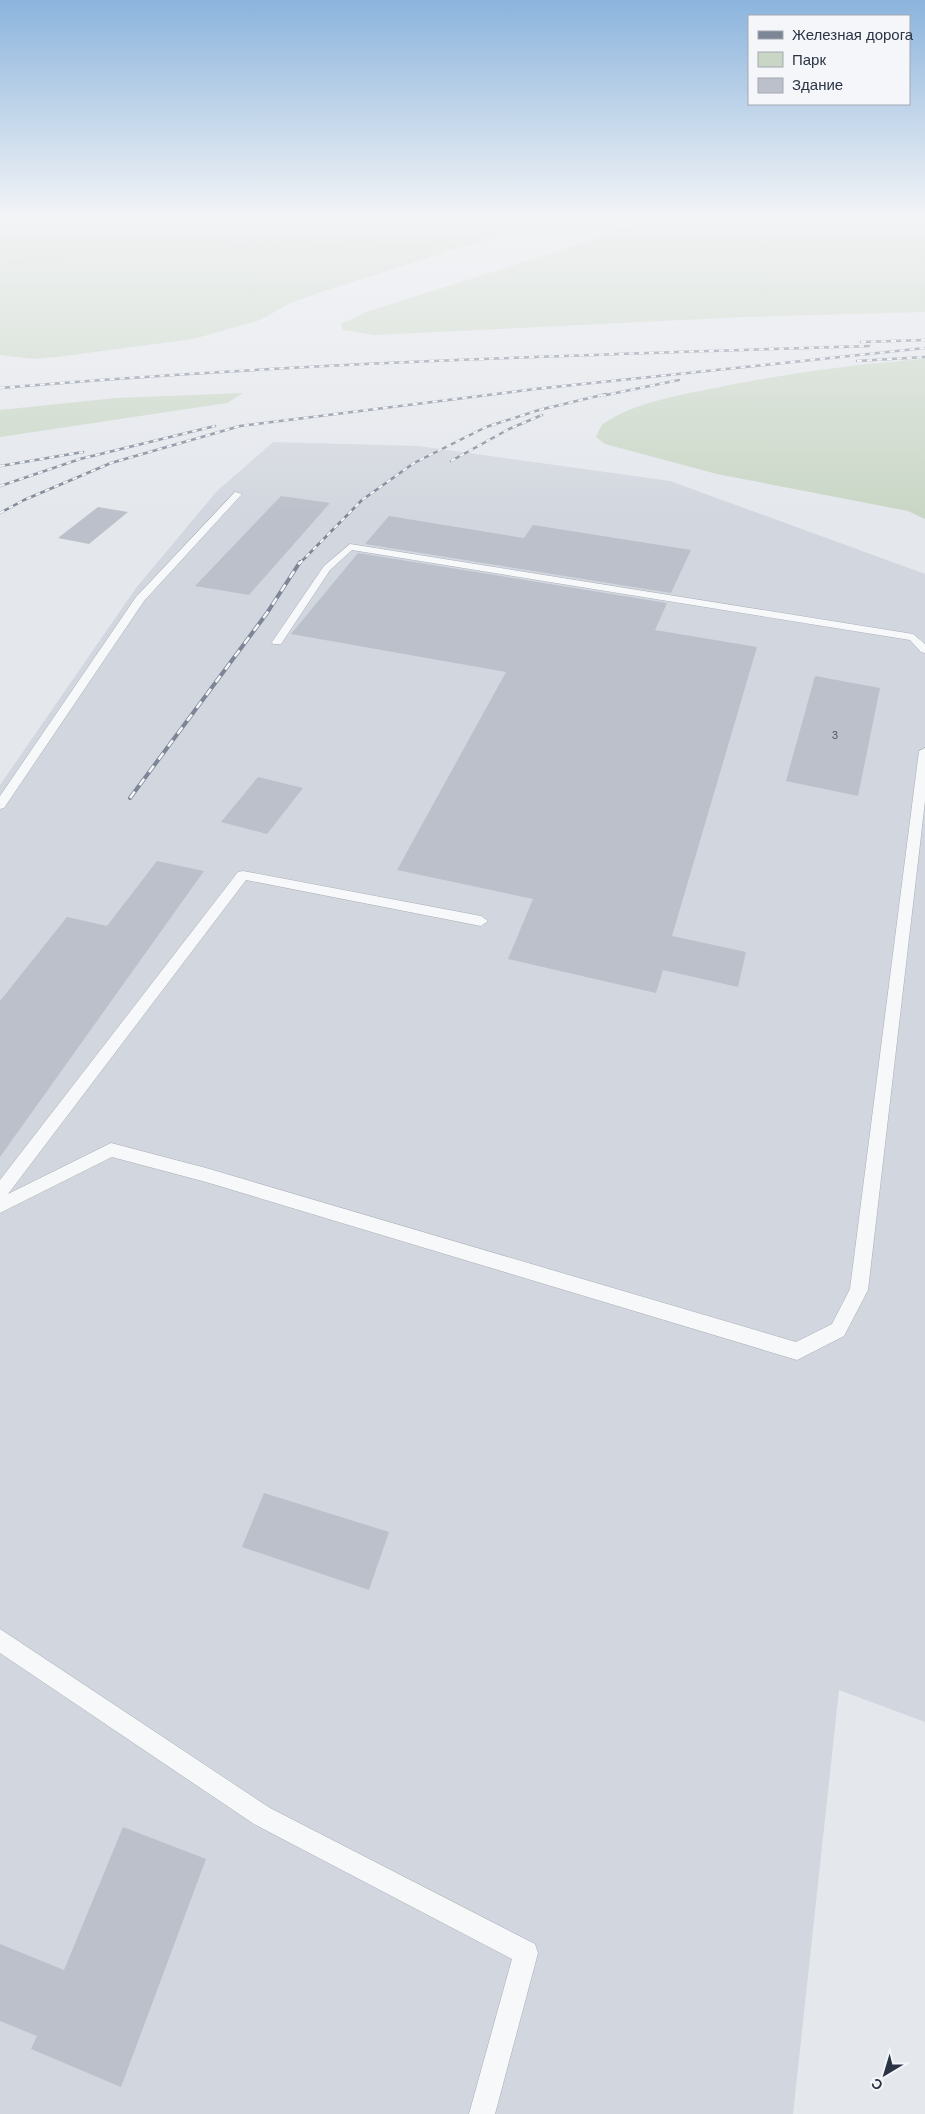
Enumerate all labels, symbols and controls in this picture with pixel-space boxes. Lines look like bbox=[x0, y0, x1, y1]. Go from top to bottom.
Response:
legend bbox=[748, 15, 910, 105]
text: Железная дорога bbox=[792, 25, 914, 45]
text: Парк bbox=[792, 50, 826, 70]
text: Здание bbox=[792, 75, 843, 95]
house number: 3 bbox=[832, 728, 838, 742]
north arrow bbox=[860, 2049, 910, 2099]
text: С bbox=[867, 2074, 887, 2094]

